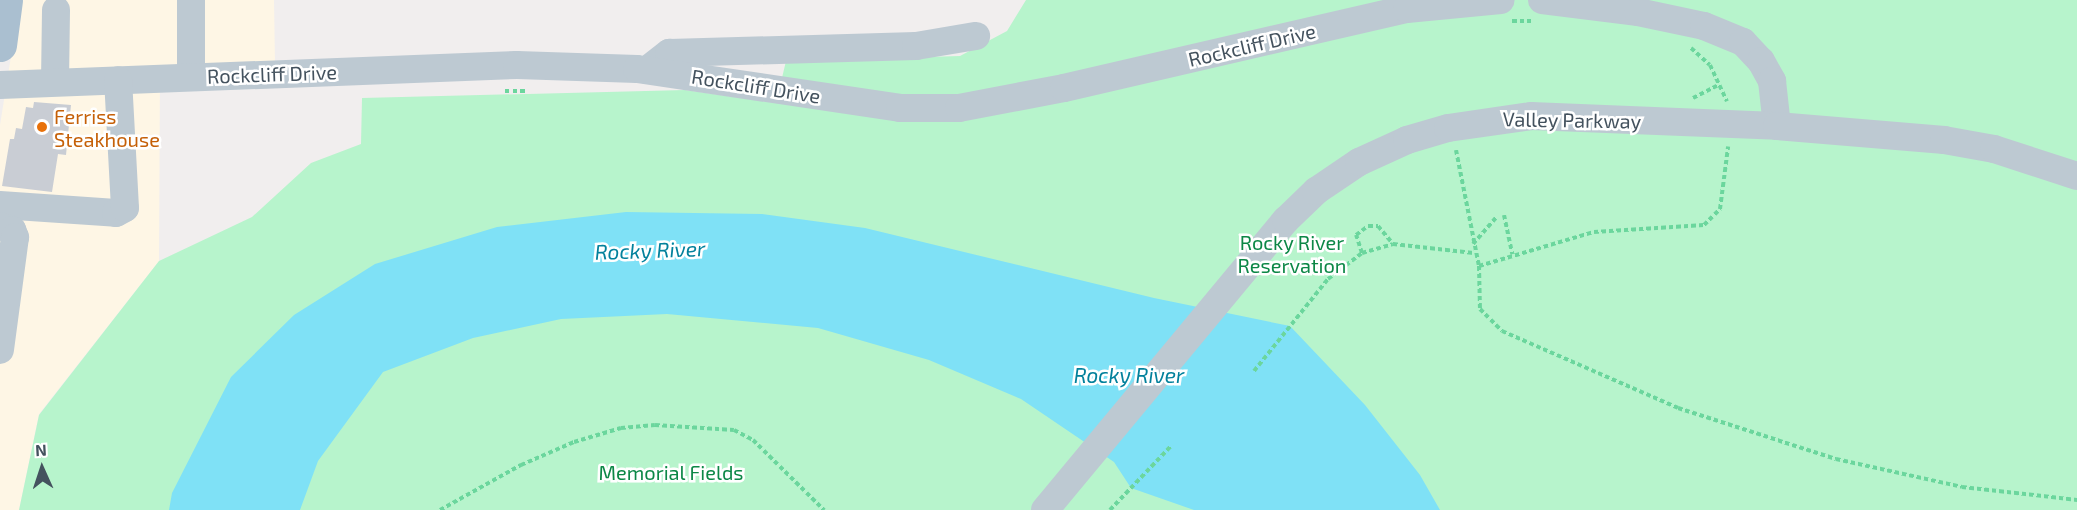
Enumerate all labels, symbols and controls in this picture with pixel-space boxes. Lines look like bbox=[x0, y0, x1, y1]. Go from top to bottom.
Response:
street label: Rockcliff Drive bbox=[1186, 19, 1318, 71]
street label: Rockcliff Drive bbox=[207, 60, 337, 88]
street label: Rockcliff Drive bbox=[690, 64, 822, 108]
place label: Ferriss Steakhouse bbox=[54, 104, 160, 151]
street label: Valley Parkway bbox=[1502, 107, 1642, 133]
marker: Ferriss Steakhouse bbox=[35, 120, 49, 134]
park label: Rocky River Reservation bbox=[1238, 230, 1346, 277]
water label: Rocky River bbox=[594, 235, 706, 265]
water label: Rocky River bbox=[1074, 362, 1184, 388]
north arrow bbox=[12, 438, 72, 498]
text: N bbox=[35, 440, 47, 459]
park label: Memorial Fields bbox=[598, 460, 744, 484]

